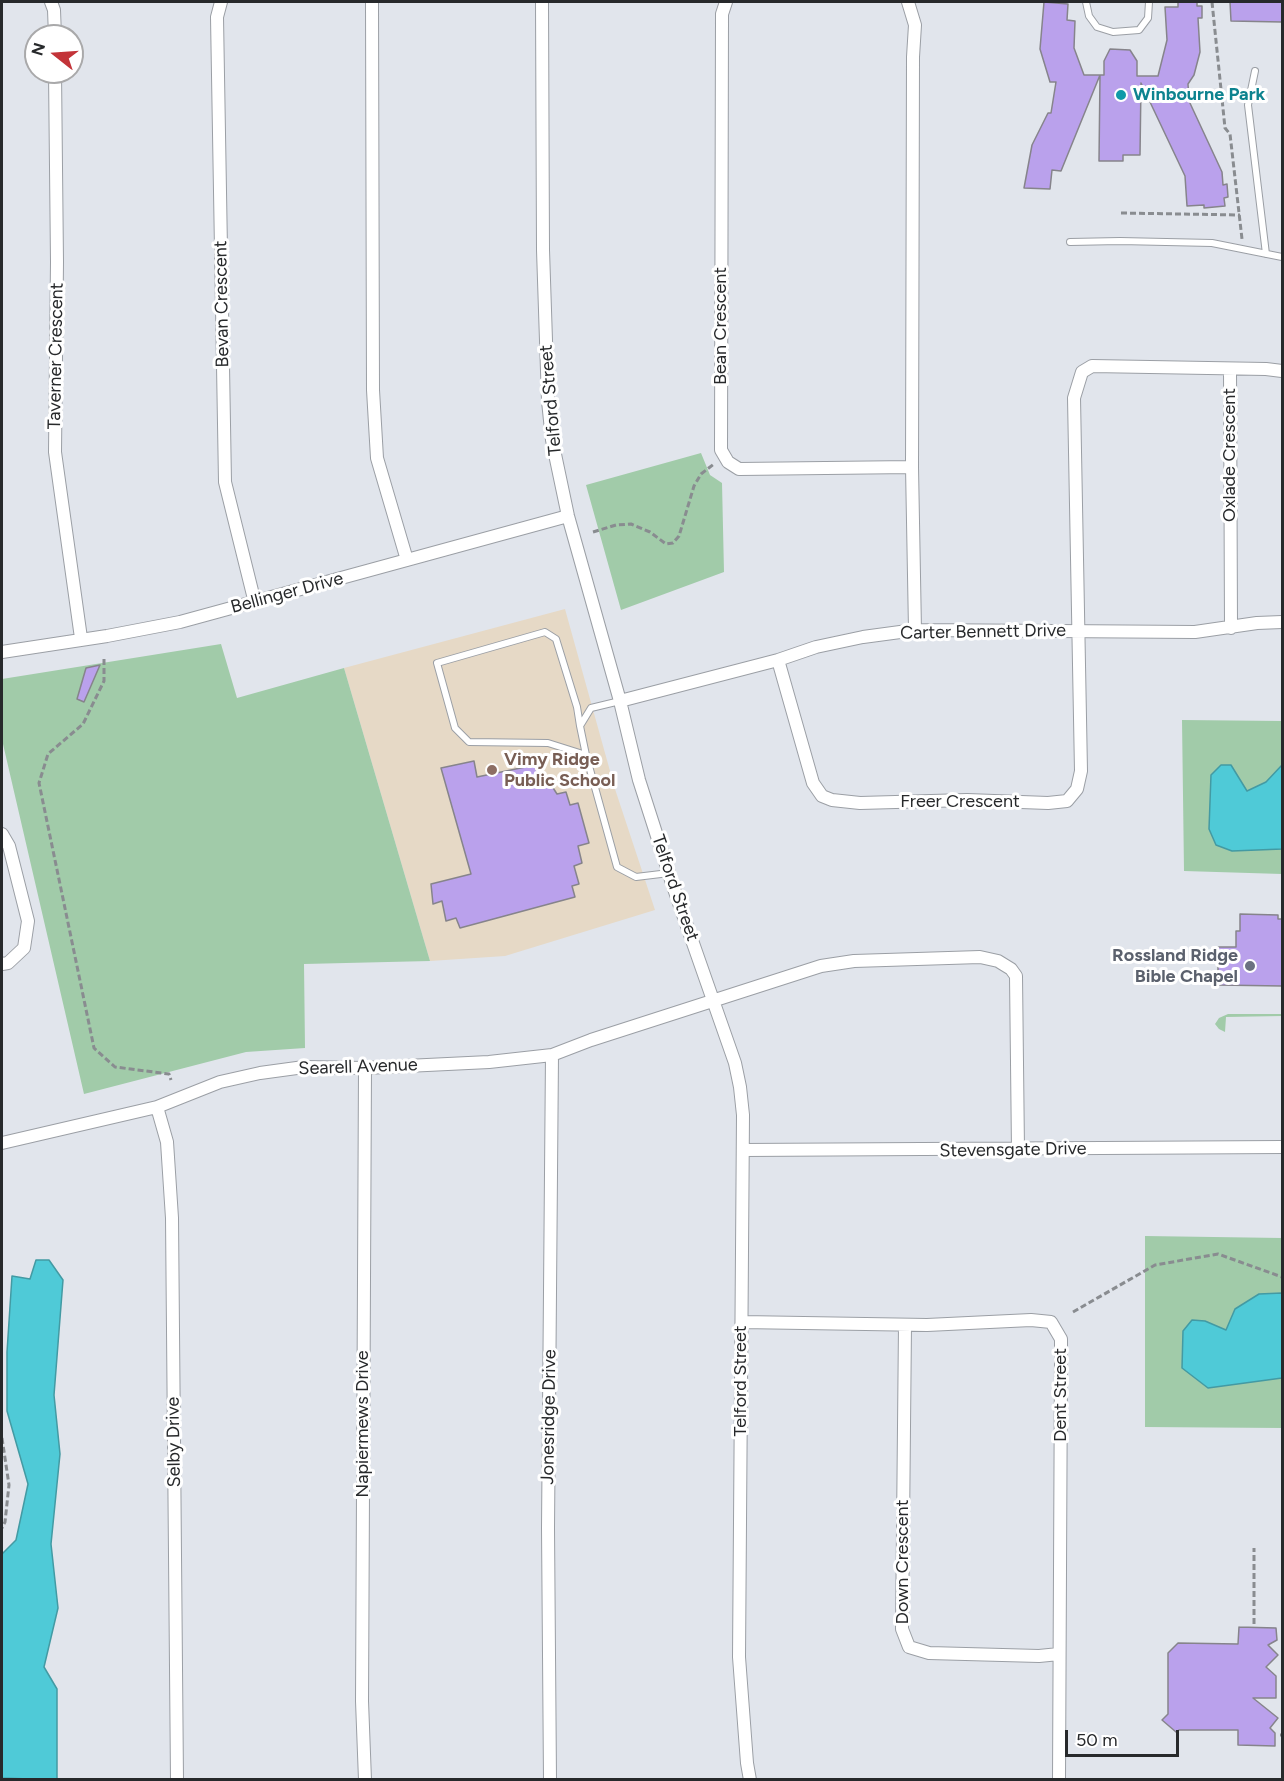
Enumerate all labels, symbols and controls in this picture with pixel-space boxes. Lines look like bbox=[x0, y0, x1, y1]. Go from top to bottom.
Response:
north arrow bbox=[24, 24, 84, 84]
text: N bbox=[27, 40, 49, 58]
place label: Winbourne Park bbox=[1133, 84, 1265, 106]
marker: Winbourne Park bbox=[1114, 88, 1128, 102]
street label: Bevan Crescent bbox=[210, 240, 234, 368]
street label: Bean Crescent bbox=[710, 267, 732, 385]
street label: Taverner Crescent bbox=[44, 282, 68, 430]
street label: Telford Street bbox=[535, 344, 567, 456]
street label: Oxlade Crescent bbox=[1219, 388, 1241, 522]
street label: Bellinger Drive bbox=[228, 568, 346, 618]
street label: Carter Bennett Drive bbox=[900, 620, 1066, 644]
place label: Vimy Ridge Public School bbox=[504, 749, 615, 792]
marker: Vimy Ridge Public School bbox=[485, 763, 499, 777]
street label: Freer Crescent bbox=[900, 791, 1020, 813]
street label: Telford Street bbox=[647, 832, 703, 944]
place label: Rossland Ridge Bible Chapel bbox=[1112, 945, 1238, 988]
marker: Rossland Ridge Bible Chapel bbox=[1243, 959, 1257, 973]
street label: Searell Avenue bbox=[298, 1054, 418, 1080]
street label: Stevensgate Drive bbox=[939, 1138, 1087, 1162]
street label: Telford Street bbox=[730, 1325, 752, 1437]
street label: Dent Street bbox=[1050, 1348, 1072, 1442]
street label: Jonesridge Drive bbox=[537, 1349, 561, 1485]
street label: Napiermews Drive bbox=[352, 1350, 374, 1498]
street label: Selby Drive bbox=[162, 1396, 186, 1488]
street label: Down Crescent bbox=[892, 1500, 914, 1624]
scale bar bbox=[1068, 1718, 1182, 1756]
text: 50 m bbox=[1076, 1729, 1118, 1751]

